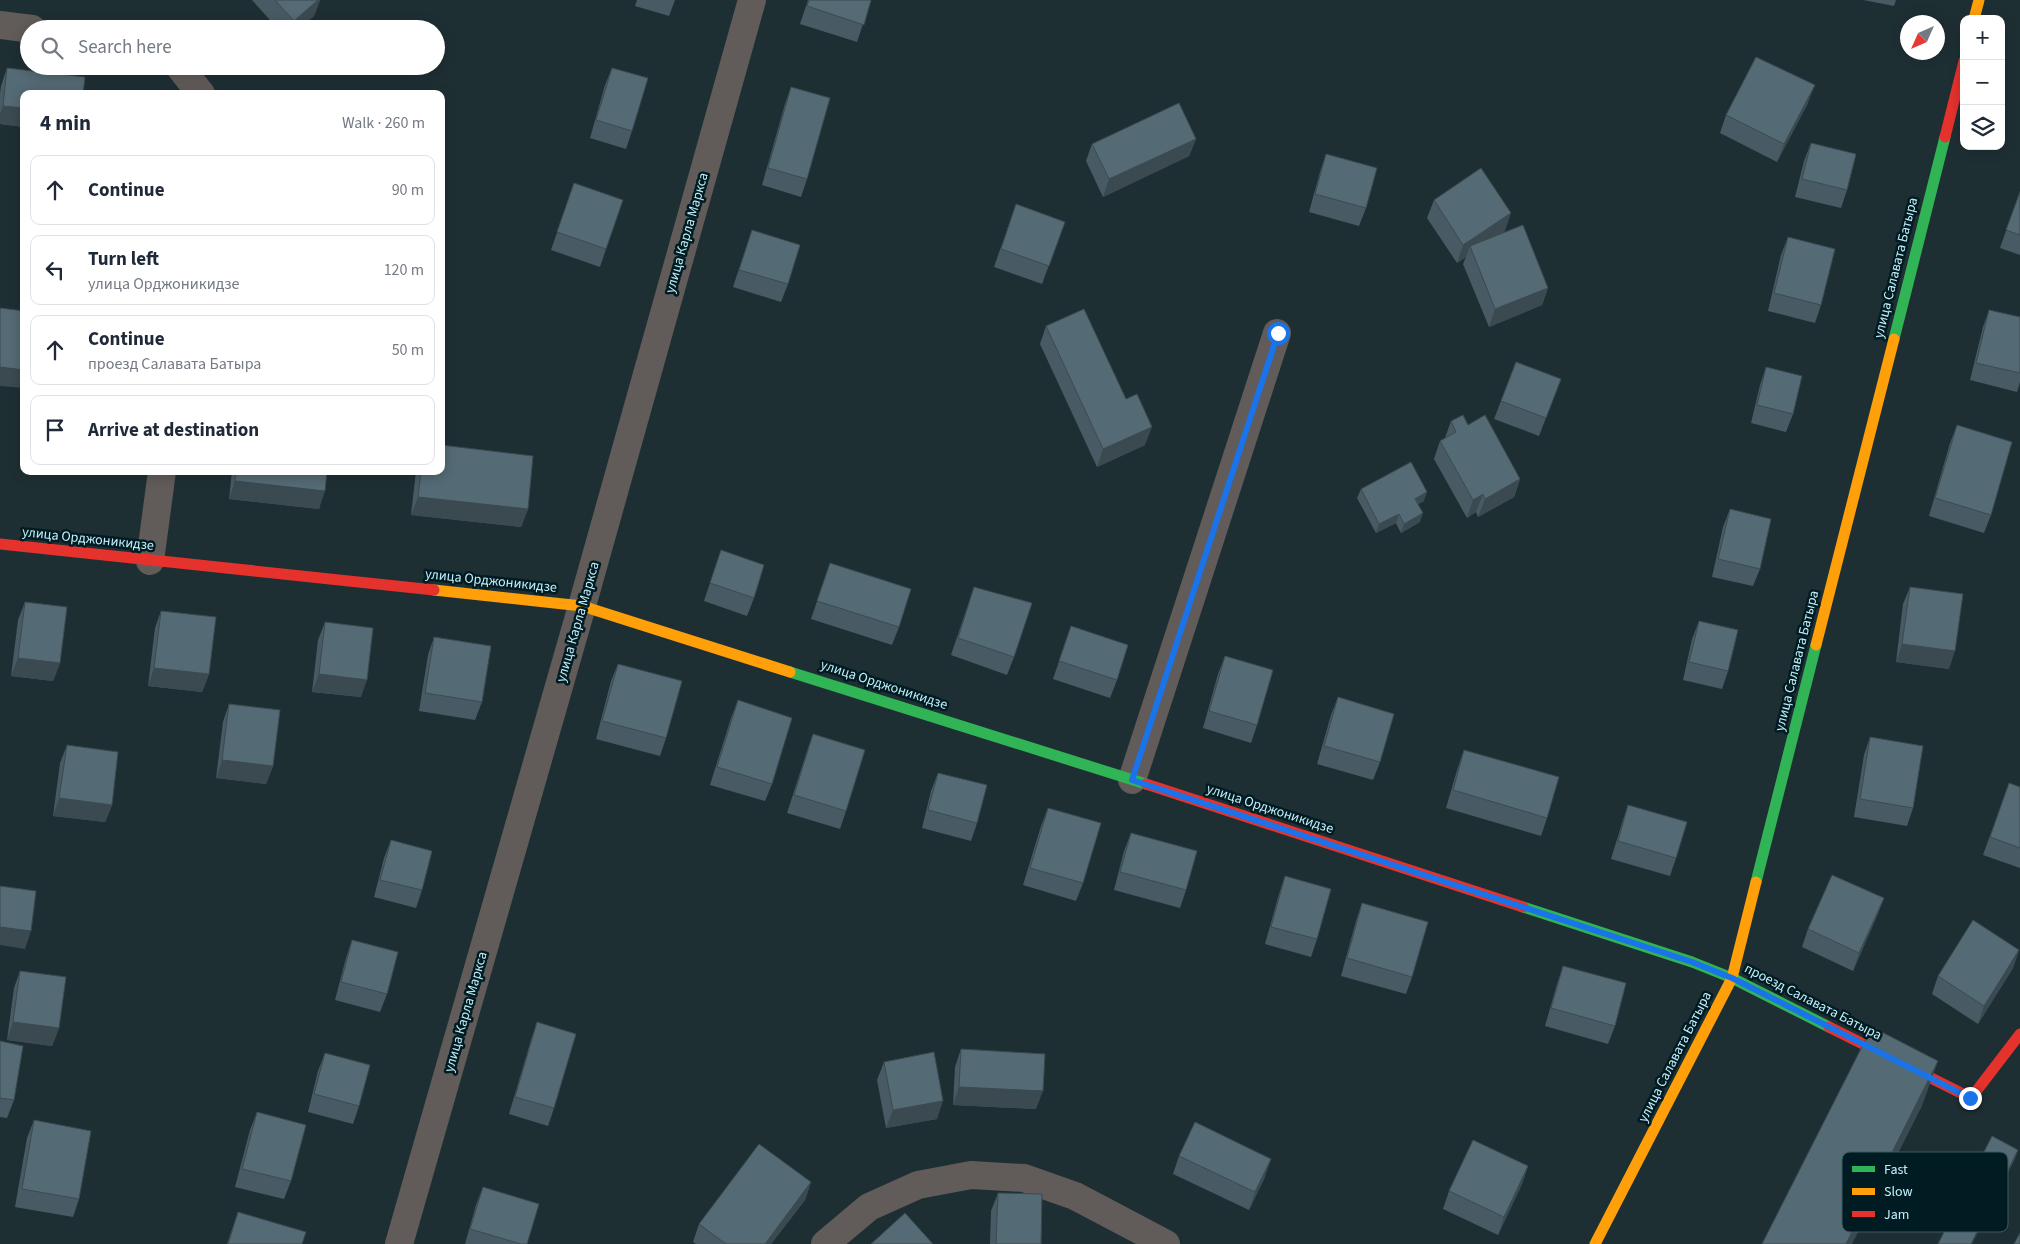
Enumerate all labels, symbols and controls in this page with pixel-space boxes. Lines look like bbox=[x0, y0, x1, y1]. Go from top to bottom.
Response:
north arrow bbox=[1900, 15, 1945, 60]
map controls bbox=[1960, 15, 2005, 150]
button: + bbox=[1960, 15, 2005, 60]
search box bbox=[20, 20, 445, 75]
icon: search bbox=[38, 34, 66, 62]
text: Search here bbox=[78, 34, 172, 61]
button: − bbox=[1960, 60, 2005, 105]
button: layers bbox=[1960, 105, 2005, 150]
text: 4 min bbox=[40, 108, 91, 138]
text: Walk · 260 m bbox=[342, 112, 425, 134]
street label: улица Карла Маркса bbox=[660, 170, 714, 296]
icon: ahead bbox=[41, 176, 69, 204]
text: Continue bbox=[88, 177, 165, 204]
text: 90 m bbox=[392, 179, 424, 201]
street label: улица Салавата Батыра bbox=[1869, 195, 1923, 341]
text: Turn left bbox=[88, 246, 159, 273]
icon: left bbox=[41, 256, 69, 284]
text: 120 m bbox=[384, 259, 424, 281]
text: улица Орджоникидзе bbox=[88, 273, 239, 295]
route start bbox=[1267, 322, 1290, 345]
text: Continue bbox=[88, 326, 165, 353]
icon: ahead bbox=[41, 336, 69, 364]
text: 50 m bbox=[392, 339, 424, 361]
text: проезд Салавата Батыра bbox=[88, 353, 261, 375]
icon: arrive bbox=[41, 416, 69, 444]
text: Arrive at destination bbox=[88, 417, 259, 444]
street label: улица Орджоникидзе bbox=[21, 522, 155, 556]
street label: улица Карла Маркса bbox=[551, 559, 605, 685]
street label: улица Орджоникидзе bbox=[424, 564, 558, 598]
street label: улица Салавата Батыра bbox=[1770, 588, 1824, 734]
street label: улица Орджоникидзе bbox=[818, 655, 950, 715]
street label: улица Орджоникидзе bbox=[1204, 779, 1336, 839]
street label: улица Карла Маркса bbox=[439, 949, 493, 1075]
street label: проезд Салавата Батыра bbox=[1741, 959, 1885, 1045]
street label: улица Салавата Батыра bbox=[1633, 988, 1717, 1126]
route end bbox=[1959, 1087, 1982, 1110]
legend bbox=[1842, 1152, 2008, 1232]
text: Fast bbox=[1884, 1160, 1908, 1180]
text: Slow bbox=[1884, 1182, 1913, 1202]
text: Jam bbox=[1884, 1205, 1909, 1225]

